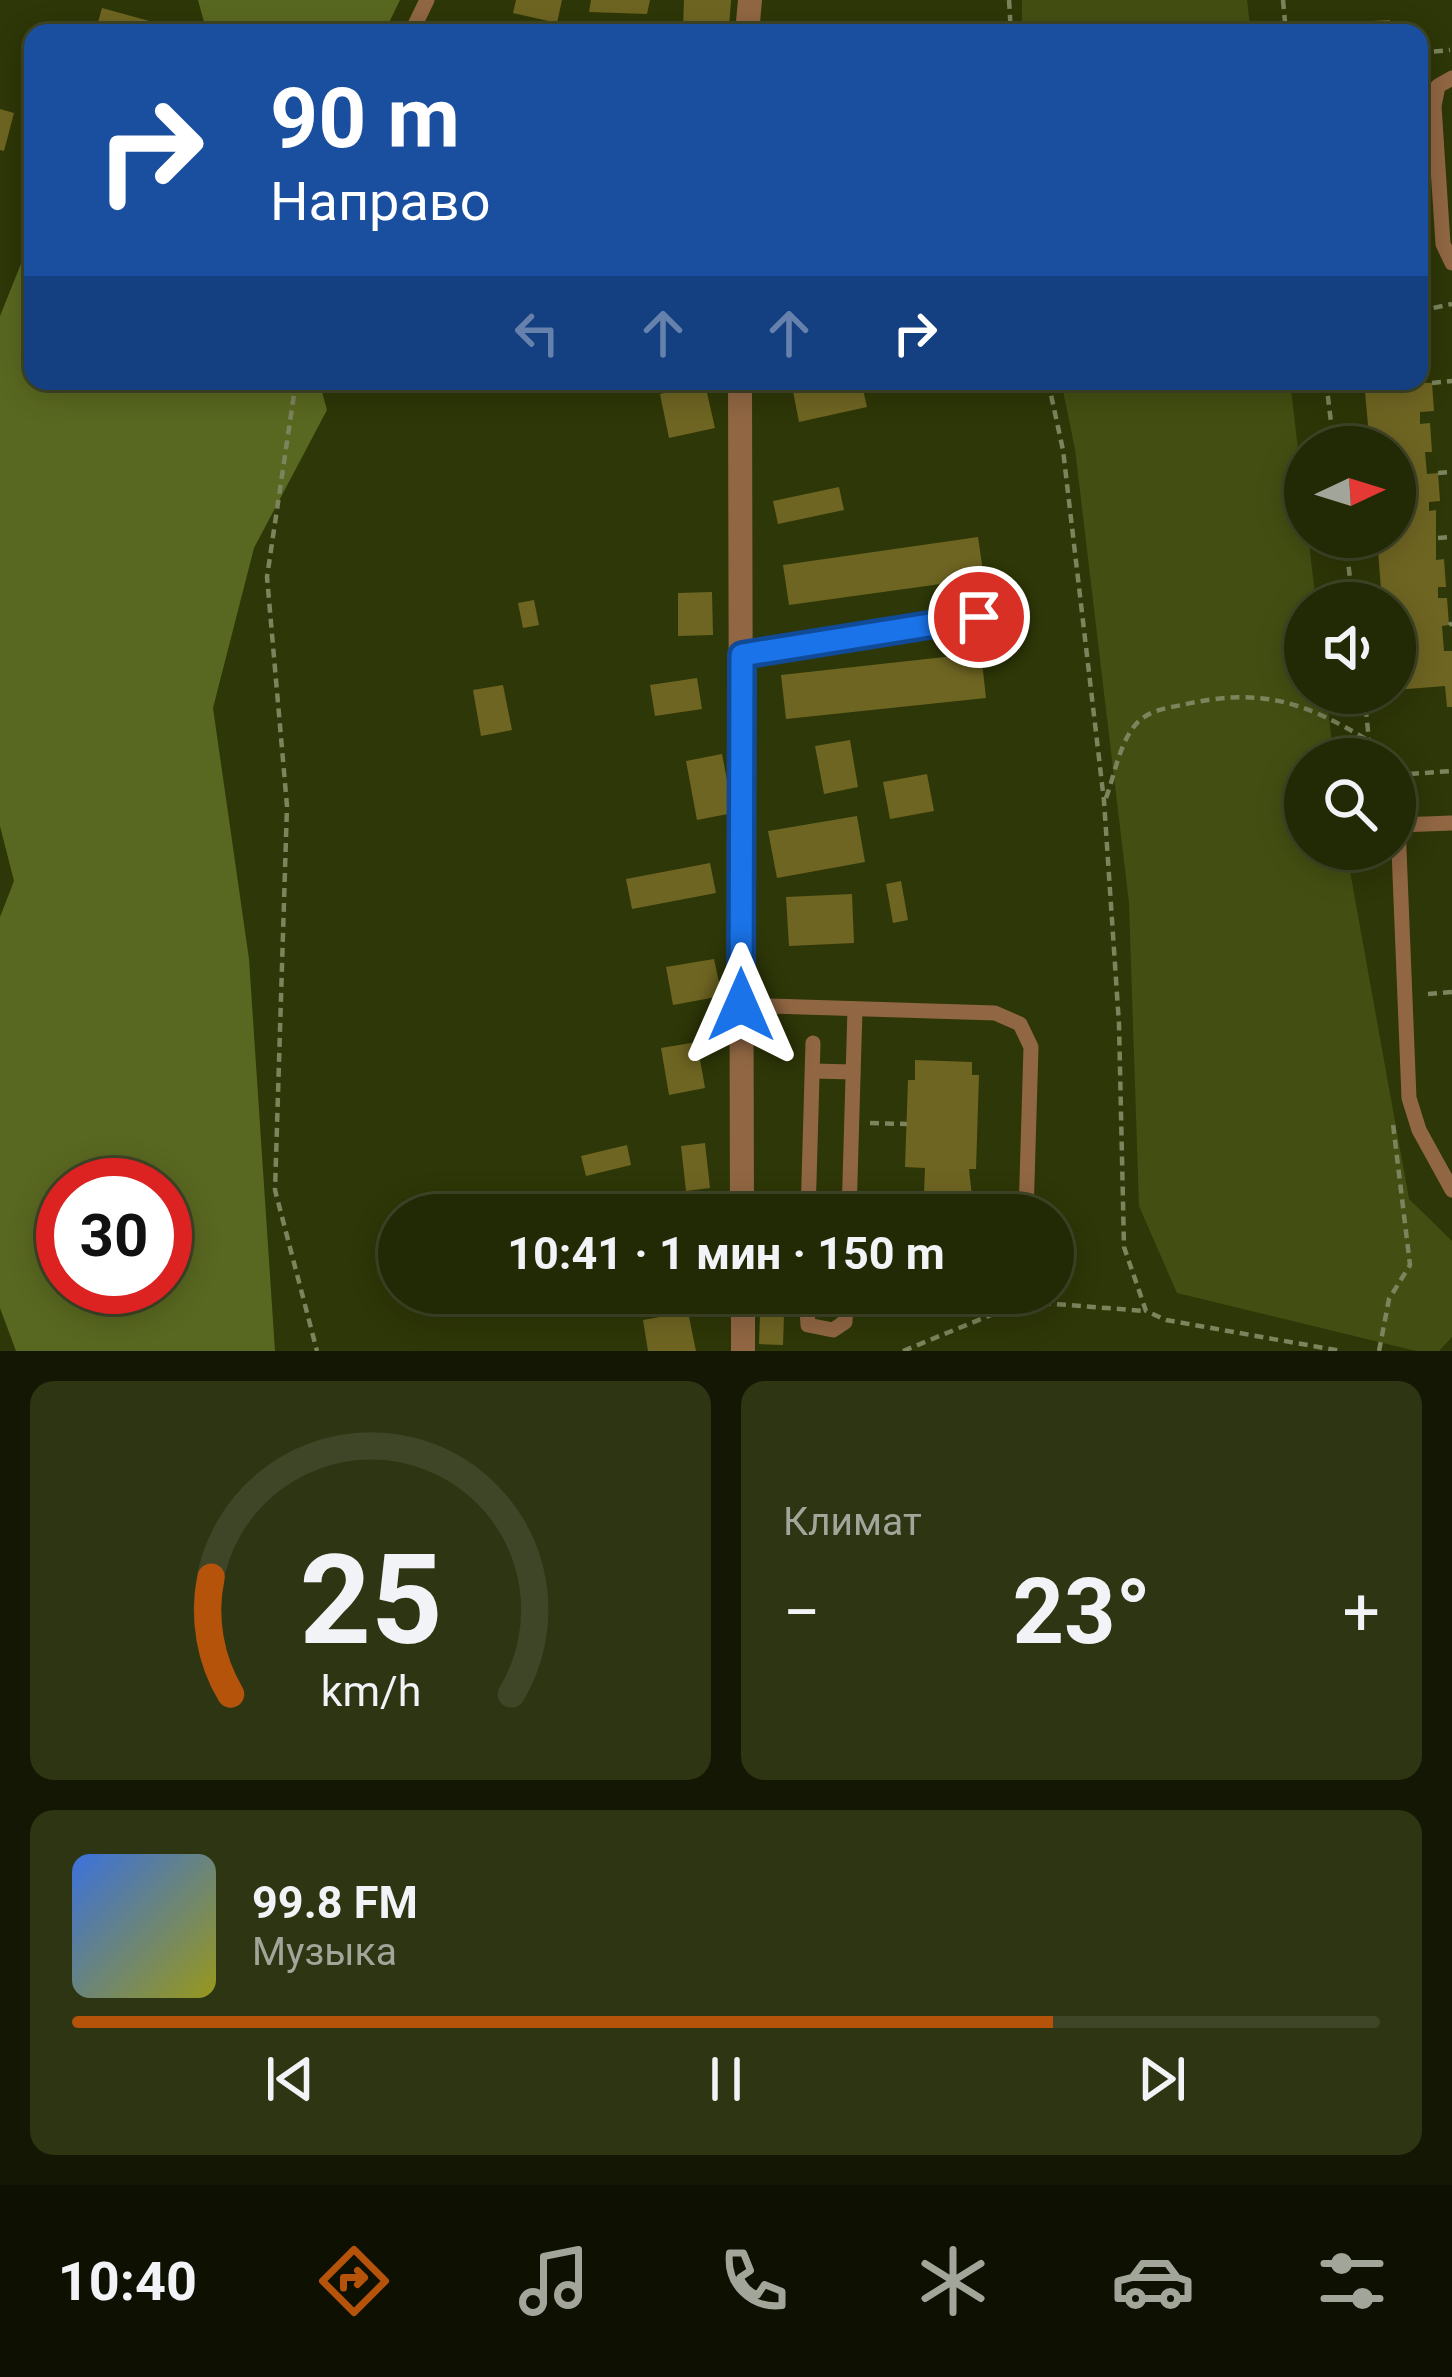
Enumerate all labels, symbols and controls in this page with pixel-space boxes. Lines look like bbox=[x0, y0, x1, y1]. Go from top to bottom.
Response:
text: 90 m bbox=[270, 69, 460, 168]
icon: right bbox=[72, 72, 228, 228]
text: Направо bbox=[270, 170, 490, 233]
icon: left bbox=[504, 300, 570, 366]
icon: ahead bbox=[630, 300, 696, 366]
icon: ahead bbox=[756, 300, 822, 366]
icon: right bbox=[882, 300, 948, 366]
north arrow bbox=[1284, 426, 1416, 558]
map controls bbox=[1284, 426, 1416, 870]
pin bbox=[928, 566, 1030, 668]
button: sound bbox=[1284, 582, 1416, 714]
icon: arrive bbox=[946, 584, 1012, 650]
button: search bbox=[1284, 738, 1416, 870]
position arrow bbox=[678, 942, 804, 1068]
speed limit sign: 30 bbox=[36, 1158, 192, 1314]
text: 10:41 · 1 мин · 150 m bbox=[507, 1227, 945, 1280]
text: Климат bbox=[783, 1499, 922, 1545]
text: 25 bbox=[299, 1527, 442, 1673]
text: 23° bbox=[1012, 1560, 1151, 1665]
text: − bbox=[783, 1574, 821, 1651]
text: + bbox=[1343, 1574, 1380, 1651]
text: km/h bbox=[320, 1665, 421, 1715]
text: 99.8 FM bbox=[252, 1876, 418, 1929]
text: Музыка bbox=[252, 1929, 397, 1975]
icon: previous bbox=[257, 2046, 323, 2112]
icon: pause bbox=[693, 2046, 759, 2112]
icon: next bbox=[1129, 2046, 1195, 2112]
icon: directions bbox=[312, 2239, 396, 2323]
icon: music bbox=[512, 2239, 596, 2323]
icon: phone bbox=[712, 2239, 796, 2323]
icon: climate bbox=[911, 2239, 995, 2323]
icon: car bbox=[1111, 2239, 1195, 2323]
icon: filters bbox=[1310, 2239, 1394, 2323]
text: 10:40 bbox=[58, 2250, 197, 2313]

